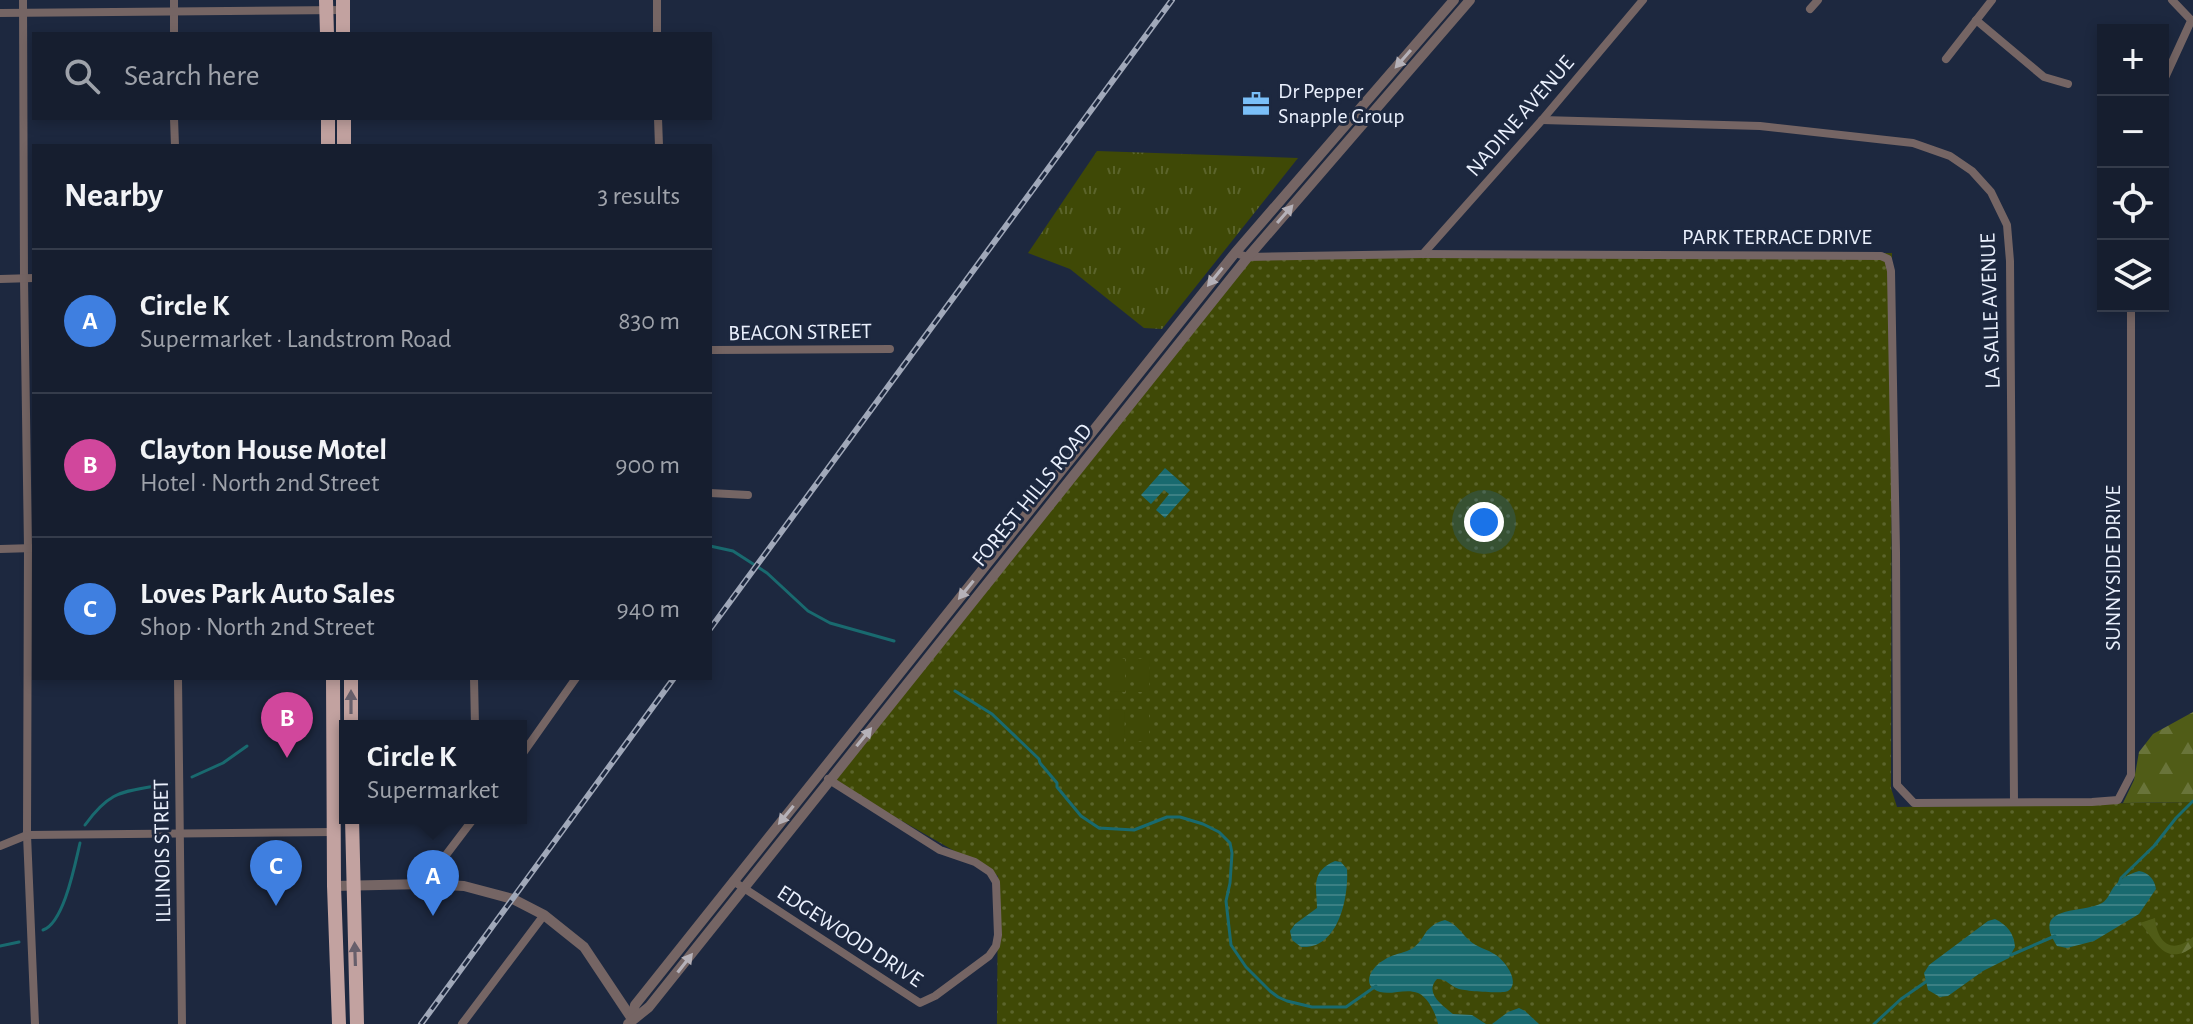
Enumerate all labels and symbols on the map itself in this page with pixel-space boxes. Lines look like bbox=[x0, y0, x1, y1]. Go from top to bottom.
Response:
one-way arrow bbox=[1395, 48, 1412, 68]
street label: NADINE AVENUE bbox=[1462, 51, 1578, 180]
place label: Dr Pepper Snapple Group bbox=[1278, 80, 1404, 127]
office icon: Dr Pepper Snapple Group bbox=[1241, 89, 1271, 119]
one-way arrow bbox=[1276, 204, 1293, 224]
street label: PARK TERRACE DRIVE bbox=[1682, 226, 1872, 248]
street label: LA SALLE AVENUE bbox=[1976, 232, 2004, 389]
one-way arrow bbox=[1208, 267, 1224, 287]
street label: BEACON STREET bbox=[728, 320, 872, 344]
street label: FOREST HILLS ROAD bbox=[968, 419, 1096, 571]
street label: SUNNYSIDE DRIVE bbox=[2102, 485, 2124, 651]
your location bbox=[1464, 502, 1504, 542]
one-way arrow bbox=[958, 580, 975, 600]
one-way arrow bbox=[345, 689, 357, 714]
pin: B bbox=[261, 692, 313, 758]
one-way arrow bbox=[855, 727, 872, 747]
street label: ILLINOIS STREET bbox=[150, 779, 174, 923]
one-way arrow bbox=[778, 805, 795, 825]
pin: C bbox=[250, 840, 302, 906]
pin: A bbox=[407, 850, 459, 916]
street label: EDGEWOOD DRIVE bbox=[773, 881, 927, 991]
one-way arrow bbox=[349, 941, 362, 966]
one-way arrow bbox=[676, 953, 693, 973]

